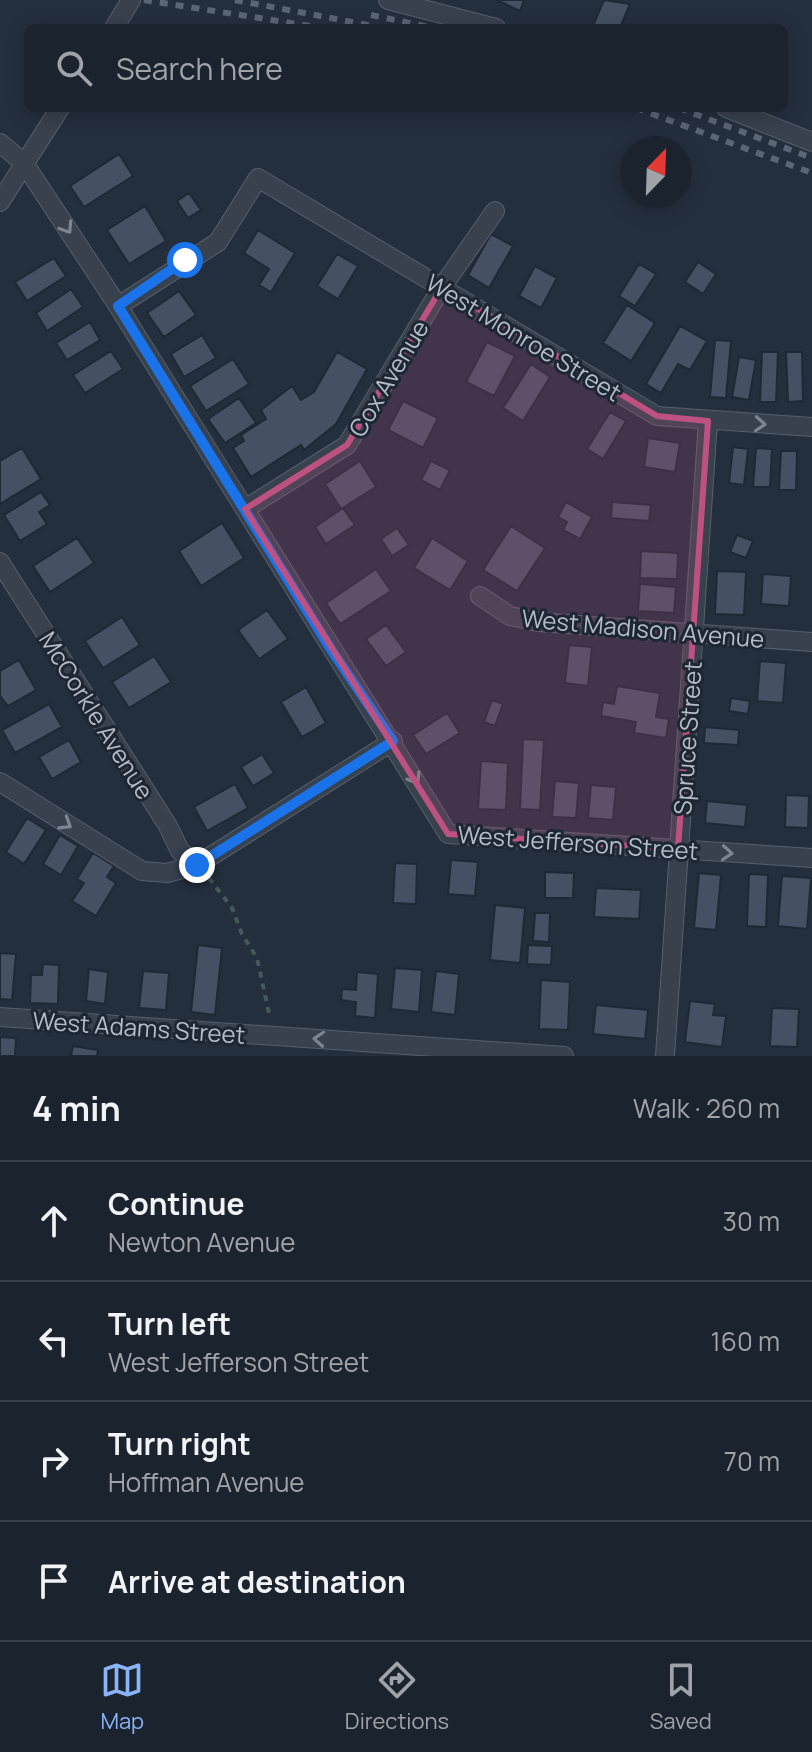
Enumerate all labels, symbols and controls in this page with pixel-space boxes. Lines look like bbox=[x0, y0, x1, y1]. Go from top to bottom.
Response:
search box bbox=[24, 24, 788, 112]
icon: search bbox=[52, 46, 96, 90]
text: Search here bbox=[116, 48, 283, 89]
north arrow bbox=[620, 136, 692, 208]
one-way arrow bbox=[57, 219, 72, 234]
route start bbox=[167, 242, 203, 278]
street label: West Monroe Street bbox=[420, 266, 628, 408]
street label: Cox Avenue bbox=[340, 313, 436, 443]
one-way arrow bbox=[754, 415, 767, 432]
street label: West Madison Avenue bbox=[520, 601, 766, 655]
street label: McCorkle Avenue bbox=[32, 625, 162, 805]
street label: Spruce Street bbox=[665, 660, 709, 816]
one-way arrow bbox=[405, 770, 421, 785]
one-way arrow bbox=[57, 814, 72, 829]
street label: West Jefferson Street bbox=[457, 817, 699, 867]
one-way arrow bbox=[721, 844, 734, 861]
route end bbox=[179, 847, 215, 883]
street label: West Adams Street bbox=[32, 1003, 246, 1051]
one-way arrow bbox=[312, 1031, 325, 1048]
text: 4 min bbox=[32, 1085, 121, 1131]
text: Walk · 260 m bbox=[633, 1090, 780, 1126]
text: Continue bbox=[108, 1183, 244, 1224]
icon: ahead bbox=[32, 1199, 76, 1243]
text: 30 m bbox=[723, 1203, 780, 1239]
text: Newton Avenue bbox=[108, 1224, 295, 1260]
text: Turn left bbox=[108, 1303, 231, 1344]
icon: left bbox=[32, 1319, 76, 1363]
text: 160 m bbox=[711, 1323, 780, 1359]
text: West Jefferson Street bbox=[108, 1344, 369, 1380]
text: Turn right bbox=[108, 1423, 251, 1464]
icon: right bbox=[32, 1439, 76, 1483]
text: 70 m bbox=[724, 1443, 780, 1479]
text: Hoffman Avenue bbox=[108, 1464, 305, 1500]
icon: arrive bbox=[32, 1559, 76, 1603]
text: Arrive at destination bbox=[108, 1561, 406, 1602]
tab: Map bbox=[100, 1658, 144, 1736]
tab: Directions bbox=[345, 1658, 449, 1736]
tab: Saved bbox=[650, 1658, 712, 1736]

